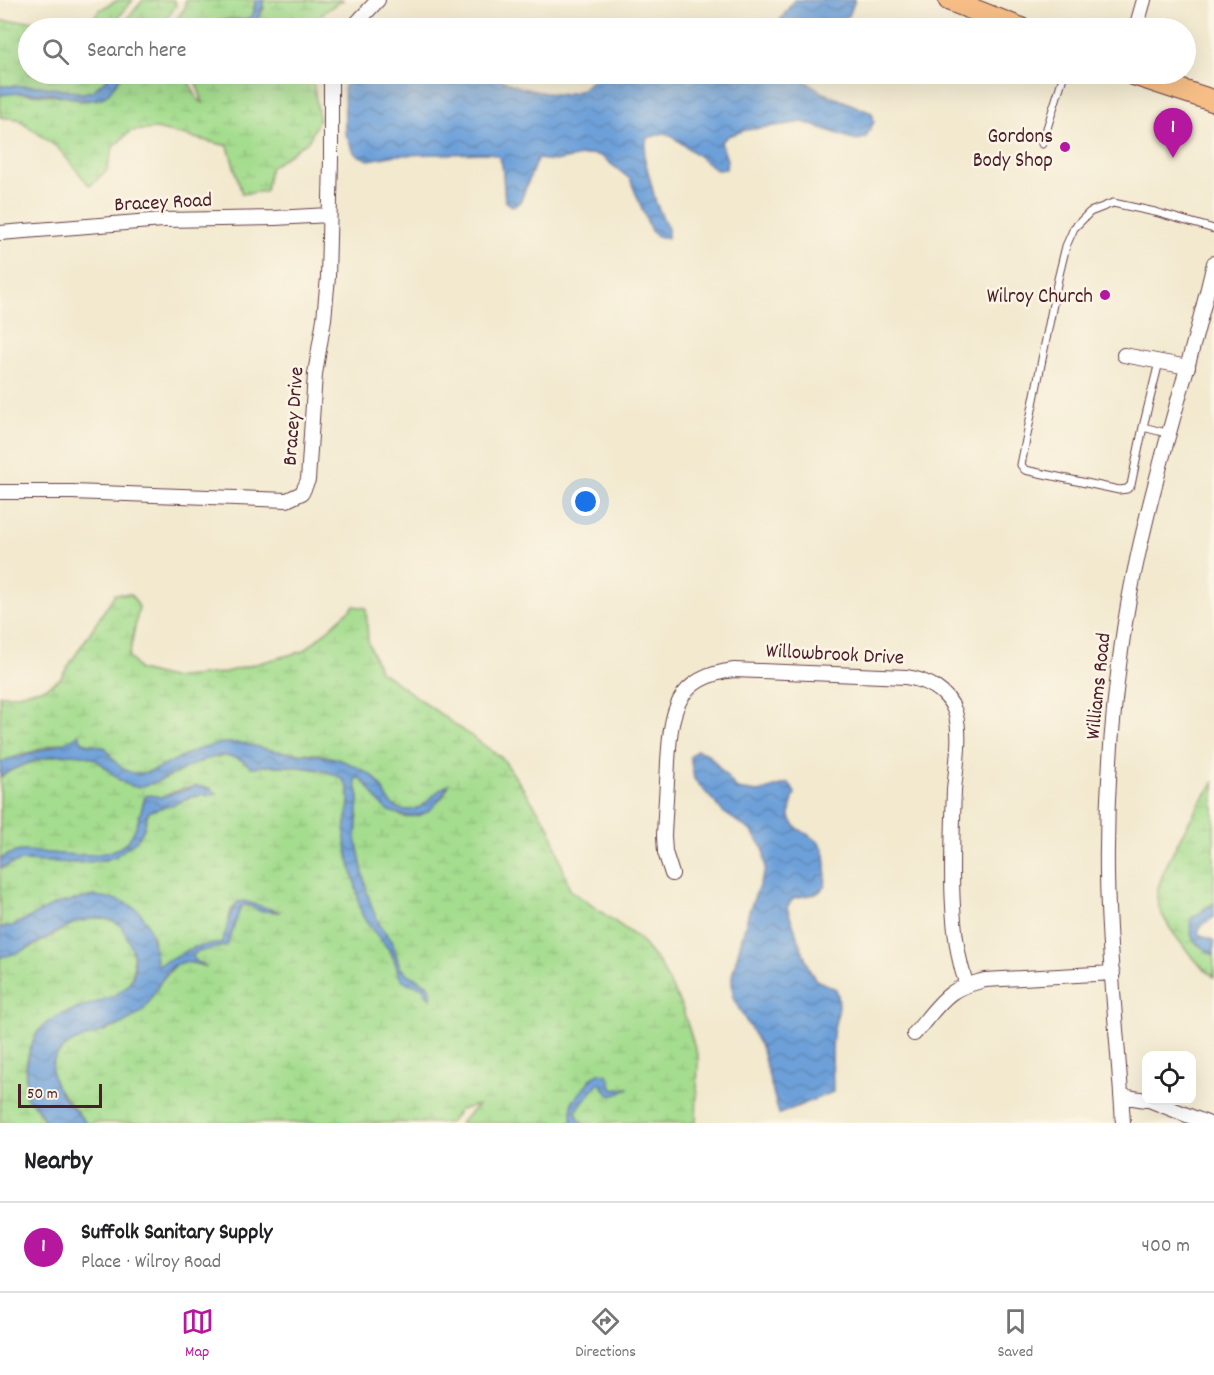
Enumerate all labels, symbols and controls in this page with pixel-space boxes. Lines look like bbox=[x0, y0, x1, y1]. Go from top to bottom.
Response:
search box bbox=[18, 18, 1196, 84]
icon: search bbox=[39, 35, 72, 68]
text: Search here bbox=[87, 36, 186, 67]
pin: 1 bbox=[1154, 108, 1192, 158]
place label: Gordons Body Shop bbox=[973, 123, 1053, 177]
marker: Gordons Body Shop bbox=[1058, 140, 1072, 154]
street label: Bracey Road bbox=[114, 186, 213, 222]
place label: Wilroy Church bbox=[987, 283, 1093, 313]
marker: Wilroy Church bbox=[1098, 288, 1112, 302]
street label: Bracey Drive bbox=[277, 366, 313, 467]
your location bbox=[571, 487, 600, 516]
street label: Williams Road bbox=[1079, 632, 1120, 741]
street label: Willowbrook Drive bbox=[765, 637, 905, 675]
map controls bbox=[1142, 1051, 1196, 1105]
button: locate bbox=[1142, 1051, 1196, 1105]
scale bar bbox=[18, 1081, 102, 1108]
text: 50 m bbox=[27, 1083, 58, 1106]
text: Nearby bbox=[24, 1144, 92, 1181]
text: Suffolk Sanitary Supply bbox=[81, 1218, 273, 1249]
text: 1 bbox=[41, 1233, 46, 1261]
text: 400 m bbox=[1142, 1233, 1190, 1261]
text: Place · Wilroy Road bbox=[81, 1249, 221, 1277]
tab: Map bbox=[181, 1305, 214, 1364]
tab: Directions bbox=[575, 1305, 636, 1364]
tab: Saved bbox=[997, 1305, 1033, 1364]

